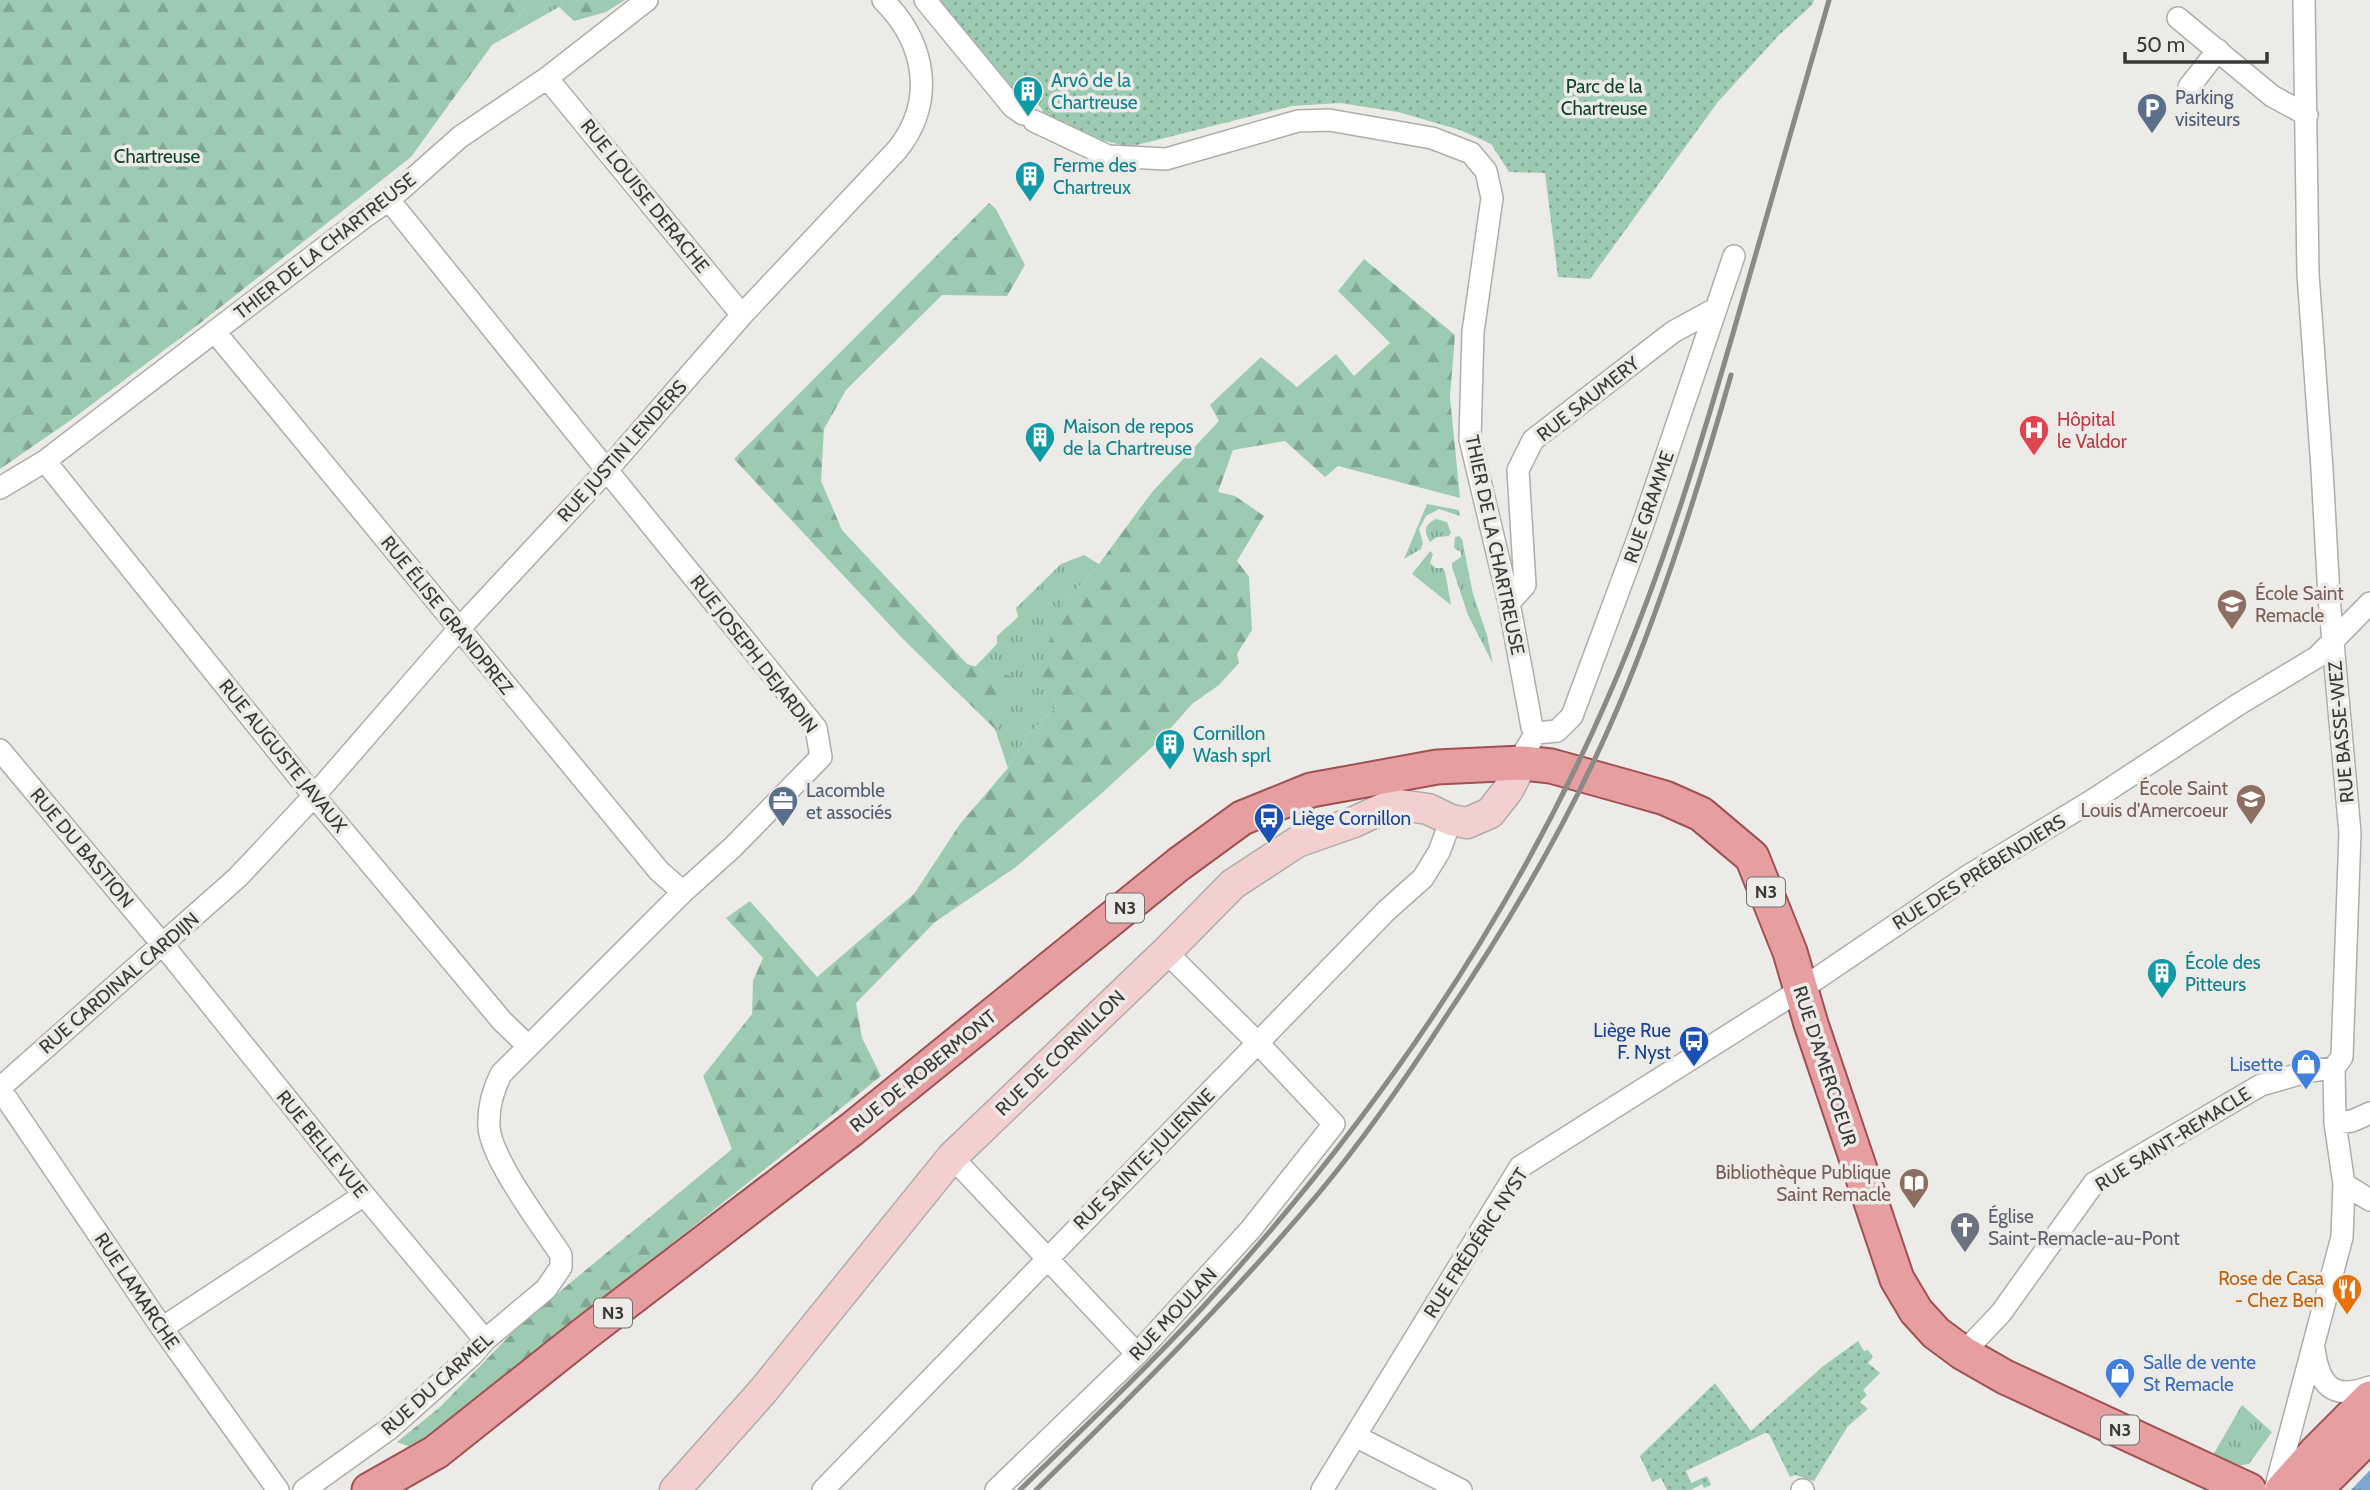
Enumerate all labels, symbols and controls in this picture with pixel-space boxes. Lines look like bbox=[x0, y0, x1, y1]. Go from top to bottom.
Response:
scale bar bbox=[2125, 21, 2267, 65]
text: 50 m bbox=[2136, 32, 2185, 57]
place label: Arvô de la Chartreuse bbox=[1051, 69, 1138, 114]
building icon: Arvô de la Chartreuse bbox=[1011, 74, 1045, 118]
park label: Parc de la Chartreuse bbox=[1561, 75, 1648, 120]
place label: Parking visiteurs bbox=[2175, 86, 2240, 131]
parking icon: Parking visiteurs bbox=[2135, 91, 2169, 135]
street label: RUE LOUISE DERACHE bbox=[576, 114, 714, 278]
park label: Chartreuse bbox=[114, 145, 201, 168]
place label: Ferme des Chartreux bbox=[1053, 154, 1137, 199]
building icon: Ferme des Chartreux bbox=[1013, 159, 1047, 203]
street label: THIER DE LA CHARTREUSE bbox=[230, 168, 420, 324]
street label: RUE SAUMERY bbox=[1532, 352, 1644, 446]
street label: RUE JUSTIN LENDERS bbox=[552, 375, 692, 527]
place label: Hôpital le Valdor bbox=[2057, 408, 2127, 453]
hospital icon: Hôpital le Valdor bbox=[2017, 413, 2051, 457]
place label: Maison de repos de la Chartreuse bbox=[1063, 415, 1194, 460]
building icon: Maison de repos de la Chartreuse bbox=[1023, 420, 1057, 464]
street label: THIER DE LA CHARTREUSE bbox=[1460, 433, 1530, 657]
street label: RUE GRAMME bbox=[1619, 448, 1679, 566]
street label: RUE ÉLISE GRANDPREZ bbox=[376, 531, 519, 699]
street label: RUE JOSEPH DEJARDIN bbox=[685, 570, 823, 738]
place label: École Saint Remacle bbox=[2255, 581, 2344, 627]
school or university icon: École Saint Remacle bbox=[2215, 587, 2249, 631]
street label: RUE BASSE-WEZ bbox=[2323, 660, 2359, 804]
street label: RUE AUGUSTE JAVAUX bbox=[214, 675, 352, 838]
place label: Cornillon Wash sprl bbox=[1193, 722, 1271, 767]
building icon: Cornillon Wash sprl bbox=[1153, 727, 1187, 771]
place label: École Saint Louis d'Amercoeur bbox=[2081, 776, 2229, 822]
place label: Lacomble et associés bbox=[806, 779, 892, 824]
school or university icon: École Saint Louis d'Amercoeur bbox=[2234, 782, 2268, 826]
street label: RUE DU BASTION bbox=[25, 784, 139, 912]
office icon: Lacomble et associés bbox=[766, 784, 800, 828]
bus stop icon: Liège Cornillon bbox=[1252, 801, 1286, 845]
place label: Liège Cornillon bbox=[1292, 807, 1411, 830]
street label: RUE DES PRÉBENDIERS bbox=[1888, 809, 2070, 935]
road number: N3 bbox=[1747, 878, 1785, 906]
road number: N3 bbox=[1106, 894, 1144, 923]
street label: RUE CARDINAL CARDIJN bbox=[34, 907, 204, 1059]
place label: École des Pitteurs bbox=[2185, 950, 2261, 996]
building icon: École des Pitteurs bbox=[2145, 956, 2179, 1000]
street label: RUE D'AMERCOEUR bbox=[1788, 983, 1862, 1150]
street label: RUE DE CORNILLON bbox=[991, 985, 1129, 1121]
street label: RUE DE ROBERMONT bbox=[845, 1005, 1001, 1137]
place label: Liège Rue F. Nyst bbox=[1593, 1019, 1672, 1064]
bus stop icon: Liège Rue F. Nyst bbox=[1677, 1024, 1711, 1068]
shop icon: Lisette bbox=[2289, 1047, 2323, 1091]
place label: Lisette bbox=[2229, 1053, 2283, 1076]
street label: RUE SAINT-REMACLE bbox=[2091, 1082, 2255, 1196]
street label: RUE SAINTE-JULIENNE bbox=[1069, 1084, 1219, 1234]
street label: RUE BELLE VUE bbox=[272, 1086, 372, 1202]
place label: Bibliothèque Publique Saint Remacle bbox=[1715, 1161, 1891, 1206]
street label: RUE FRÉDÉRIC NYST bbox=[1418, 1163, 1533, 1322]
library icon: Bibliothèque Publique Saint Remacle bbox=[1897, 1166, 1931, 1210]
place label: Église Saint-Remacle-au-Pont bbox=[1988, 1204, 2180, 1250]
church icon: Église Saint-Remacle-au-Pont bbox=[1948, 1210, 1982, 1254]
street label: RUE LAMARCHE bbox=[90, 1228, 184, 1354]
street label: RUE MOULAN bbox=[1124, 1263, 1222, 1365]
place label: Rose de Casa - Chez Ben bbox=[2218, 1267, 2324, 1312]
restaurant icon: Rose de Casa - Chez Ben bbox=[2330, 1272, 2364, 1316]
road number: N3 bbox=[594, 1298, 632, 1328]
street label: RUE DU CARMEL bbox=[377, 1328, 498, 1440]
place label: Salle de vente St Remacle bbox=[2143, 1351, 2256, 1396]
shop icon: Salle de vente St Remacle bbox=[2103, 1356, 2137, 1400]
road number: N3 bbox=[2101, 1415, 2139, 1444]

